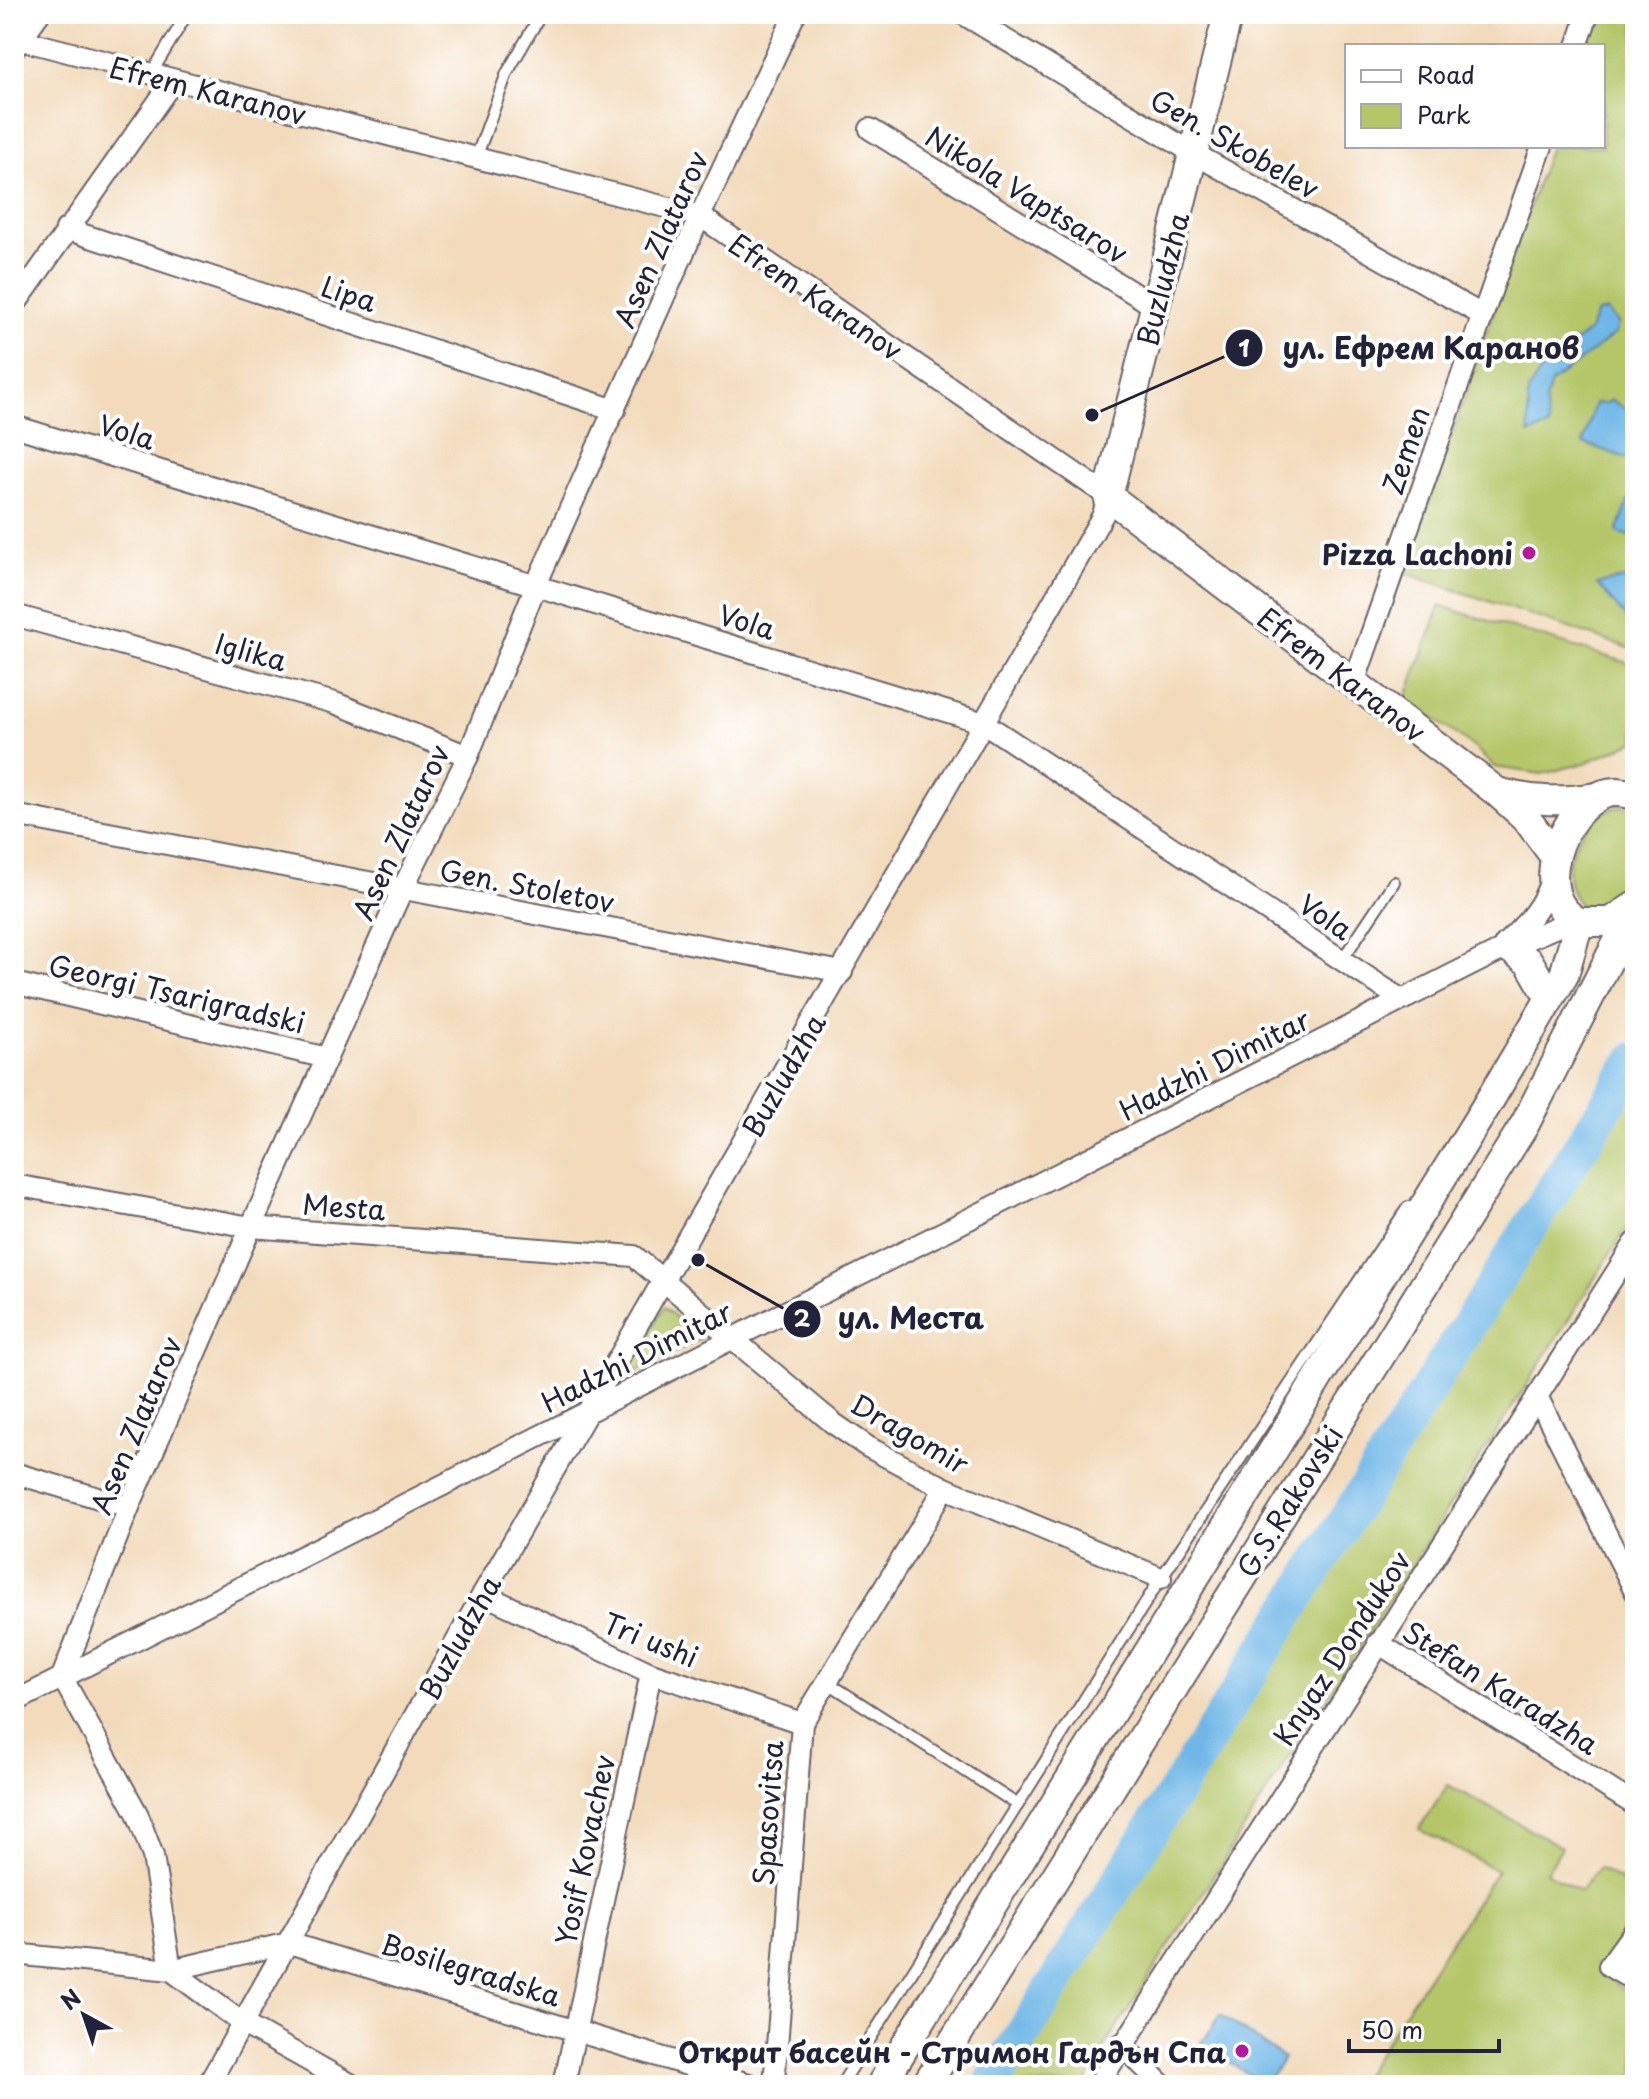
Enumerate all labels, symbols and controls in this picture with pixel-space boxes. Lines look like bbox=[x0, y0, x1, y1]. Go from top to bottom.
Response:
legend bbox=[1345, 44, 1605, 148]
street label: Efrem Karanov bbox=[105, 45, 311, 135]
text: Road bbox=[1417, 56, 1475, 92]
street label: Gen. Skobelev bbox=[1142, 77, 1328, 209]
text: Park bbox=[1417, 96, 1471, 132]
street label: Nikola Vaptsarov bbox=[918, 114, 1137, 274]
street label: Asen Zlatarov bbox=[602, 143, 718, 334]
street label: Buzludzha bbox=[1125, 207, 1199, 350]
street label: Efrem Karanov bbox=[721, 222, 911, 370]
street label: Lipa bbox=[316, 264, 383, 322]
callout: ул. Ефрем Каранов bbox=[1224, 321, 1598, 375]
text: ул. Ефрем Каранов bbox=[1283, 324, 1579, 369]
text: 1 bbox=[1238, 329, 1250, 365]
street label: Zemen bbox=[1370, 400, 1440, 500]
street label: Vola bbox=[94, 402, 161, 460]
place label: Pizza Lachoni bbox=[1322, 532, 1513, 575]
marker: Pizza Lachoni bbox=[1520, 544, 1538, 562]
street label: Vola bbox=[714, 592, 781, 650]
street label: Efrem Karanov bbox=[1249, 596, 1435, 752]
street label: Iglika bbox=[210, 621, 292, 681]
street label: Asen Zlatarov bbox=[341, 737, 460, 927]
street label: Gen. Stoletov bbox=[436, 847, 618, 923]
street label: Vola bbox=[1290, 882, 1362, 950]
street label: Georgi Tsarigradski bbox=[44, 943, 310, 1043]
street label: Hadzhi Dimitar bbox=[1111, 997, 1317, 1131]
street label: Buzludzha bbox=[730, 1005, 836, 1145]
street label: Mesta bbox=[301, 1182, 388, 1230]
street label: Hadzhi Dimitar bbox=[533, 1289, 739, 1423]
callout: ул. Места bbox=[782, 1292, 1001, 1346]
text: ул. Места bbox=[838, 1294, 985, 1339]
text: 2 bbox=[794, 1299, 811, 1335]
street label: Asen Zlatarov bbox=[78, 1329, 192, 1520]
street label: Dragomir bbox=[843, 1382, 977, 1484]
street label: G.S.Rakovski bbox=[1225, 1417, 1353, 1585]
street label: Knyaz Dondukov bbox=[1262, 1542, 1420, 1754]
street label: Buzludzha bbox=[407, 1566, 511, 1707]
street label: Tri ushi bbox=[597, 1601, 705, 1677]
street label: Stefan Karadzha bbox=[1395, 1609, 1608, 1765]
street label: Spasovitsa bbox=[740, 1739, 794, 1887]
street label: Yosif Kovachev bbox=[543, 1751, 625, 1949]
street label: Bosilegradska bbox=[376, 1921, 567, 2017]
north arrow bbox=[44, 1975, 124, 2055]
text: N bbox=[53, 1980, 87, 2017]
scale bar bbox=[1349, 2003, 1499, 2053]
text: 50 m bbox=[1361, 2011, 1423, 2047]
place label: Открит басейн - Стримон Гардън Спа bbox=[678, 2030, 1227, 2073]
marker: Открит басейн - Стримон Гардън Спа bbox=[1233, 2042, 1251, 2060]

